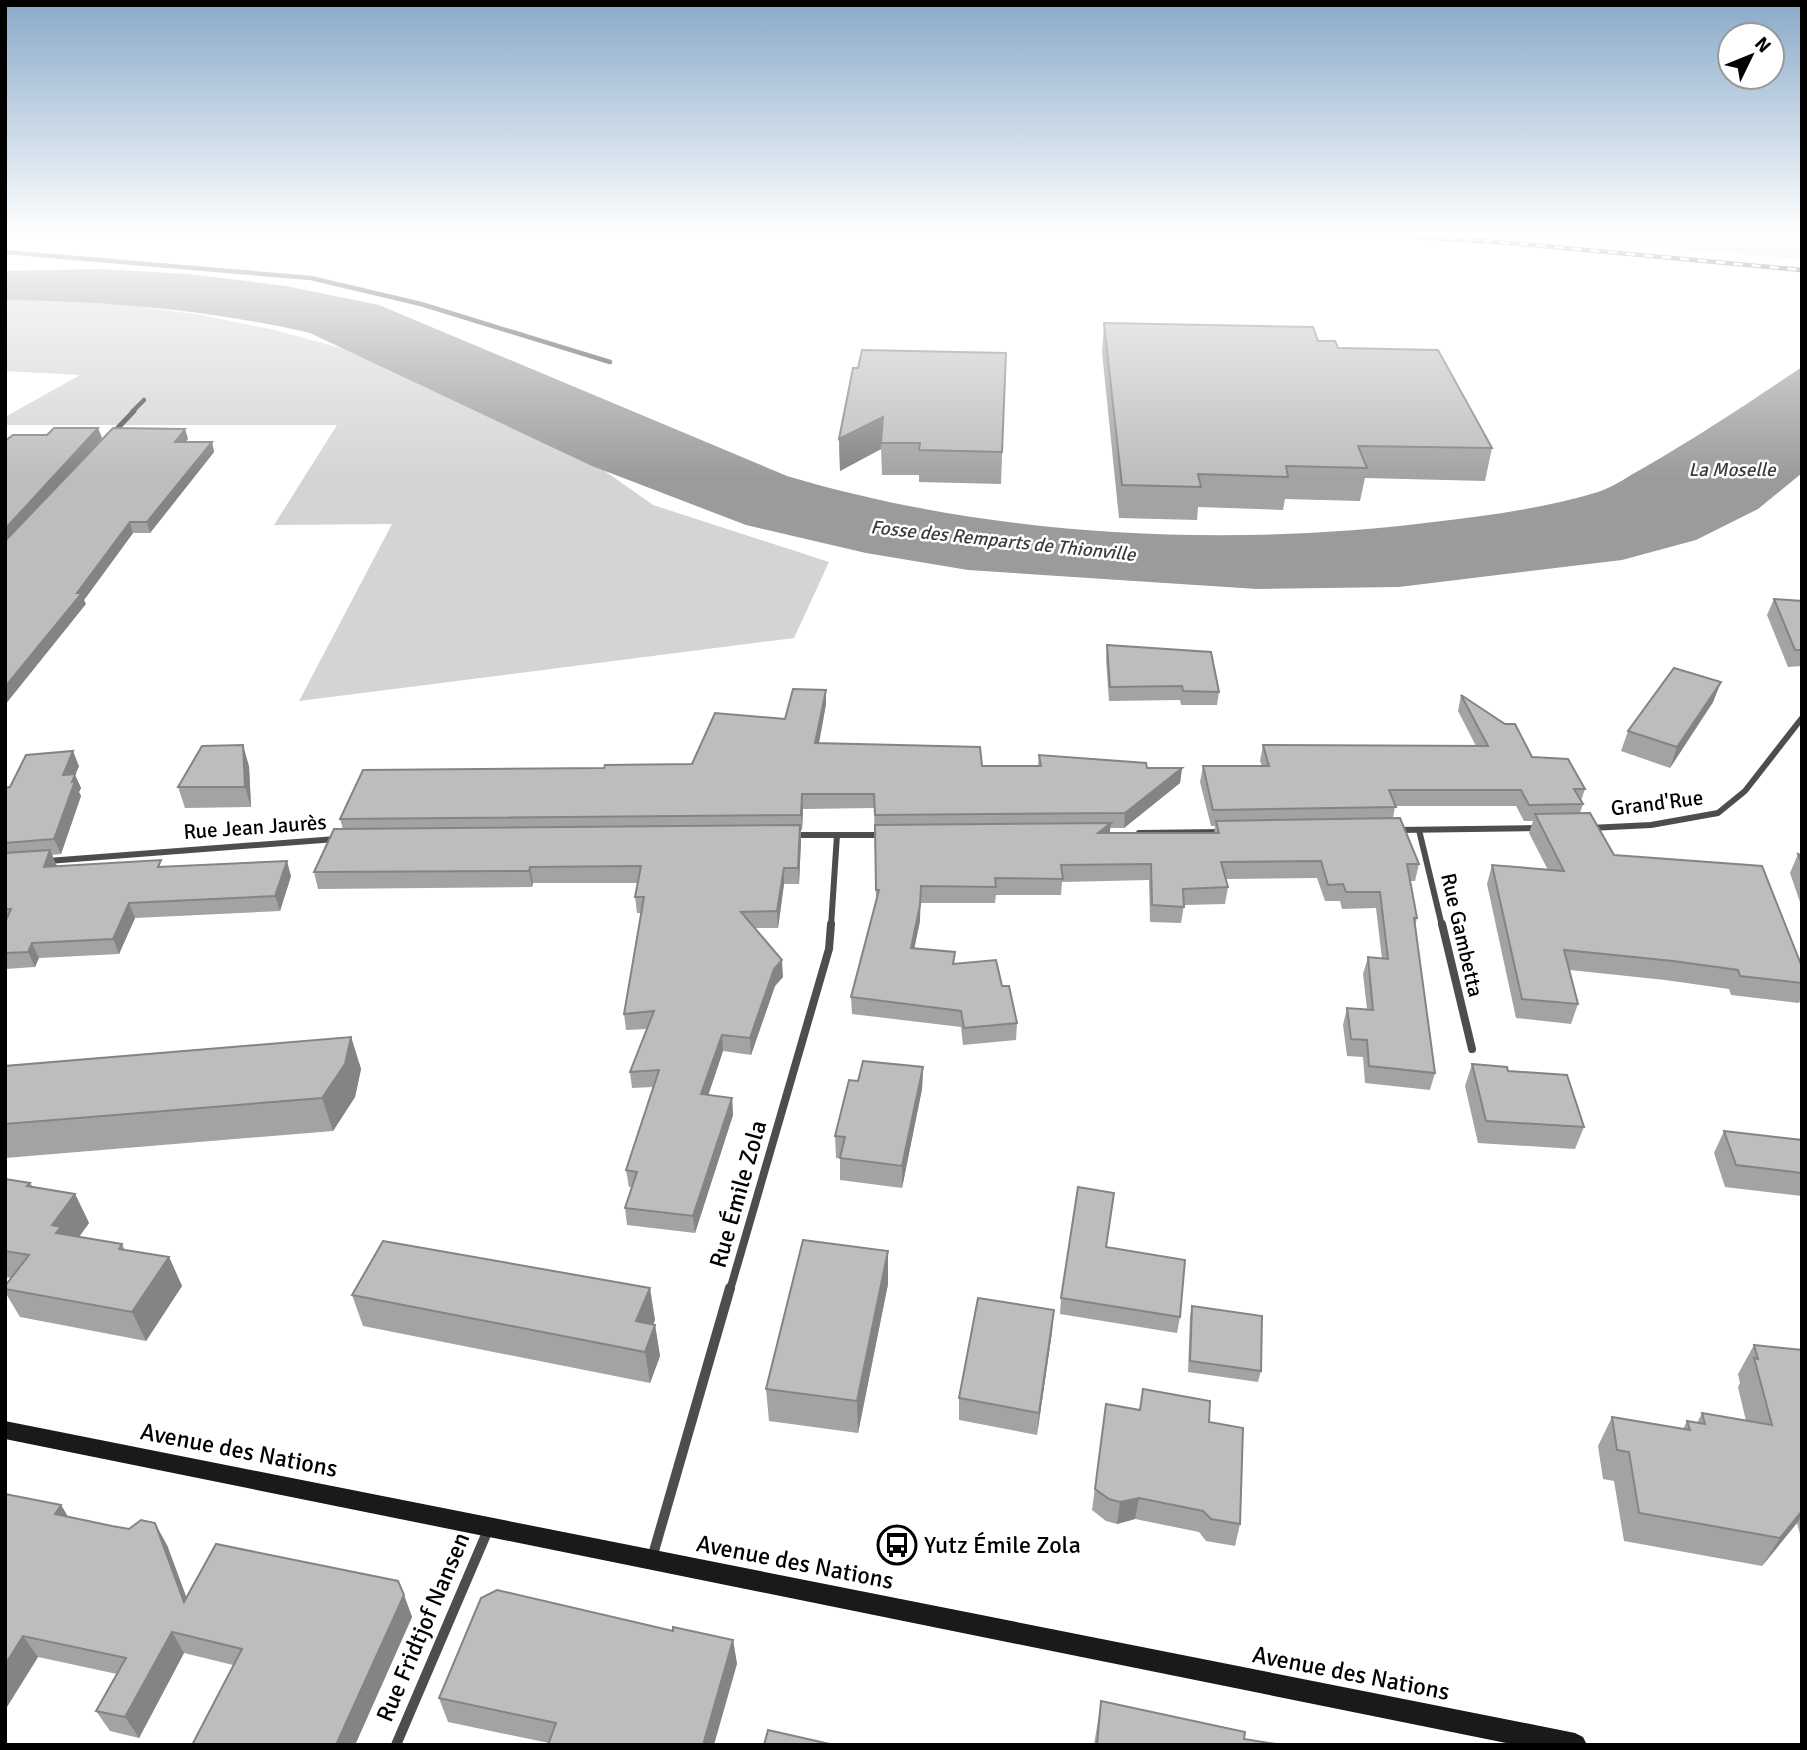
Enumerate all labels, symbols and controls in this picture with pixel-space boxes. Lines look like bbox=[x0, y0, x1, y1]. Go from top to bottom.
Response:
north arrow bbox=[1716, 21, 1786, 91]
text: N bbox=[1749, 32, 1776, 58]
water label: La Moselle bbox=[1689, 458, 1777, 482]
water label: Fosse des Remparts de Thionville bbox=[869, 515, 1138, 567]
street label: Grand'Rue bbox=[1609, 784, 1705, 822]
street label: Rue Jean Jaurès bbox=[183, 809, 327, 845]
street label: Rue Gambetta bbox=[1435, 870, 1489, 1000]
street label: Rue Émile Zola bbox=[703, 1117, 773, 1271]
street label: Avenue des Nations bbox=[138, 1416, 340, 1484]
bus stop icon: Yutz Émile Zola bbox=[876, 1524, 918, 1566]
street label: Rue Fridtjof Nansen bbox=[370, 1528, 476, 1726]
street label: Avenue des Nations bbox=[694, 1528, 896, 1596]
place label: Yutz Émile Zola bbox=[924, 1530, 1081, 1560]
street label: Avenue des Nations bbox=[1250, 1639, 1452, 1707]

